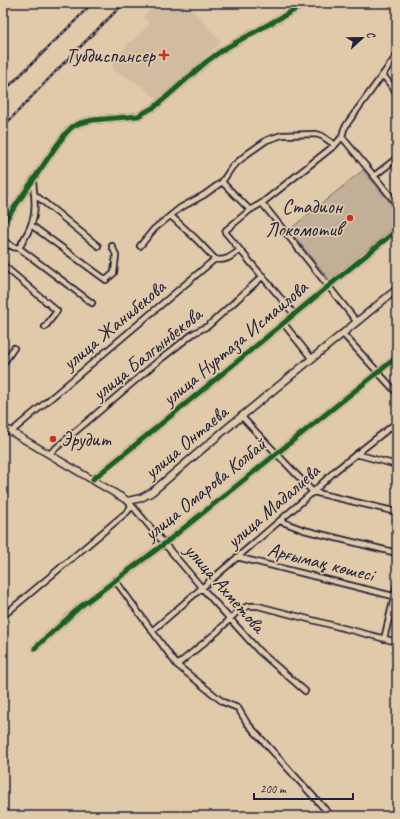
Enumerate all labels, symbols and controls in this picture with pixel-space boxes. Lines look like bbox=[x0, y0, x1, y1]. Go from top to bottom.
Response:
north arrow bbox=[342, 18, 382, 58]
text: С bbox=[364, 29, 379, 41]
place label: Тубдиспансер bbox=[66, 43, 156, 68]
marker: Тубдиспансер bbox=[158, 49, 170, 61]
place label: Стадион Локомотив bbox=[266, 194, 347, 242]
marker: Стадион Локомотив bbox=[345, 213, 355, 223]
street label: улица Жанибекова bbox=[57, 273, 172, 376]
street label: улица Нуртаза Исмаилова bbox=[156, 274, 314, 412]
street label: улица Балгынбекова bbox=[86, 301, 208, 407]
street label: улица Онтаева bbox=[138, 399, 234, 485]
place label: Эрудит bbox=[61, 427, 112, 452]
street label: улица Омарова Колбай bbox=[138, 431, 273, 547]
marker: Эрудит bbox=[48, 434, 58, 444]
street label: улица Мадалиева bbox=[220, 457, 326, 554]
street label: улица Ахметова bbox=[179, 537, 272, 639]
street label: Арғымақ көшесі bbox=[265, 537, 379, 588]
scale bar bbox=[254, 775, 353, 801]
text: 200 m bbox=[260, 781, 287, 797]

